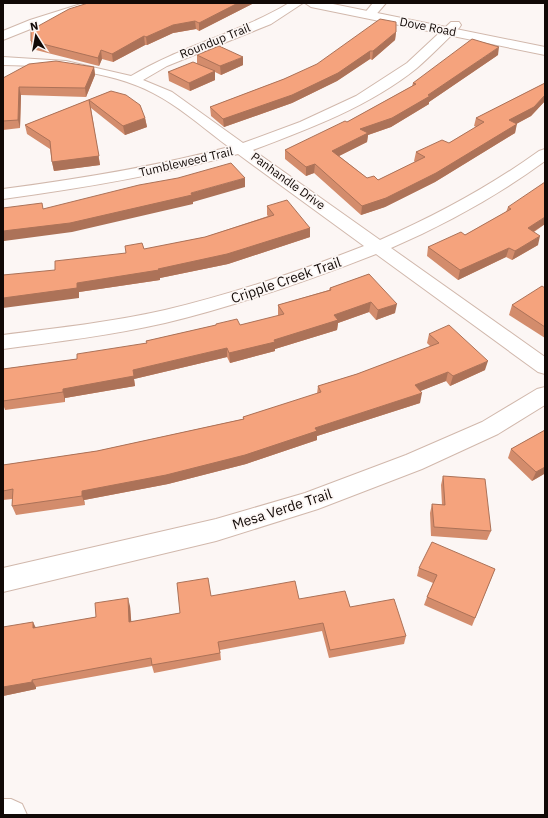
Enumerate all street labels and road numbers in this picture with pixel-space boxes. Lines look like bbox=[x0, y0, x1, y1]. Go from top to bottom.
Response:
street label: Dove Road bbox=[398, 14, 458, 39]
street label: Roundup Trail bbox=[177, 20, 252, 61]
street label: Tumbleweed Trail bbox=[138, 143, 234, 180]
street label: Panhandle Drive bbox=[248, 149, 329, 213]
street label: Cripple Creek Trail bbox=[228, 253, 344, 307]
street label: Mesa Verde Trail bbox=[230, 484, 334, 534]

